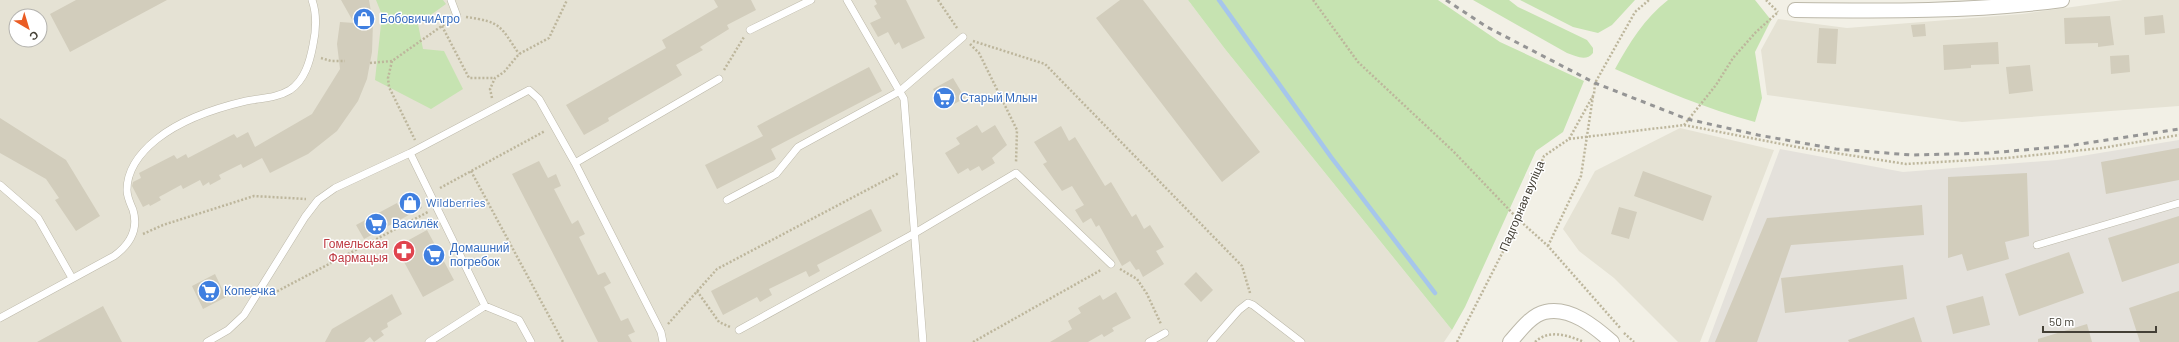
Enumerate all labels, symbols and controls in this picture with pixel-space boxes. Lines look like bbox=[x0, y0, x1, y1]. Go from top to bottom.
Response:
shop icon: БобовичиАгро bbox=[351, 6, 377, 32]
north arrow bbox=[8, 8, 48, 48]
place label: БобовичиАгро bbox=[380, 11, 460, 26]
text: С bbox=[27, 29, 42, 44]
supermarket icon: Старый Млын bbox=[931, 85, 957, 111]
place label: Старый Млын bbox=[960, 90, 1037, 105]
street label: Падгорная вуліца bbox=[1496, 158, 1548, 253]
shop icon: Wildberries bbox=[397, 190, 423, 216]
place label: Wildberries bbox=[426, 195, 486, 209]
supermarket icon: Василёк bbox=[363, 211, 389, 237]
place label: Василёк bbox=[392, 216, 439, 230]
place label: Гомельская Фармацыя bbox=[323, 236, 388, 265]
pharmacy icon: Гомельская Фармацыя bbox=[391, 238, 417, 264]
place label: Домашний погребок bbox=[450, 240, 510, 269]
supermarket icon: Домашний погребок bbox=[421, 242, 447, 268]
supermarket icon: Копеечка bbox=[196, 278, 222, 304]
place label: Копеечка bbox=[224, 283, 276, 297]
scale bar bbox=[2043, 308, 2156, 334]
text: 50 m bbox=[2049, 314, 2074, 328]

